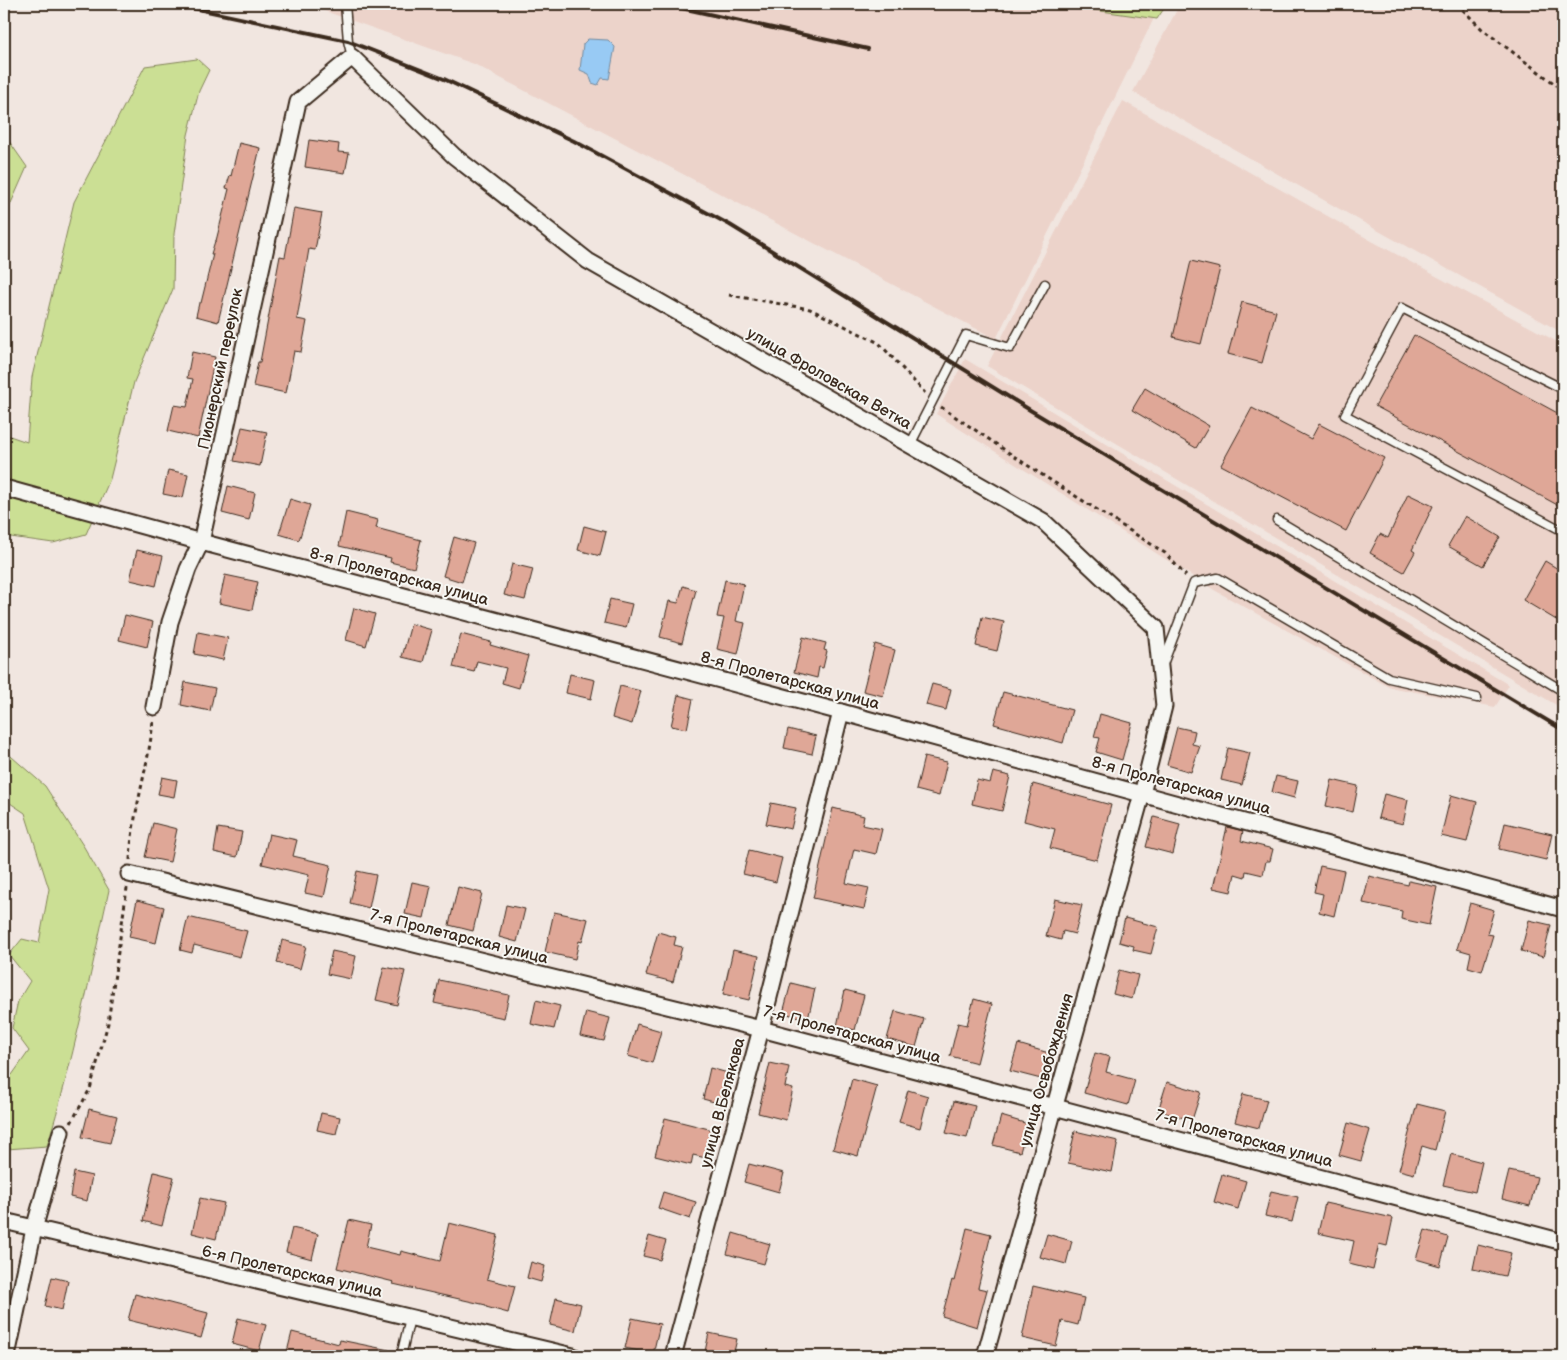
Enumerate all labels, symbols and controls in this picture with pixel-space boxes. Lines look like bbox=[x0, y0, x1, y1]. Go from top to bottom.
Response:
street label: Пионерский переулок bbox=[195, 286, 247, 451]
street label: улица Фроловская Ветка bbox=[743, 324, 915, 434]
street label: 8-я Пролетарская улица bbox=[308, 544, 491, 610]
street label: 8-я Пролетарская улица bbox=[699, 648, 882, 714]
street label: 8-я Пролетарская улица bbox=[1090, 753, 1273, 819]
street label: 7-я Пролетарская улица bbox=[368, 906, 550, 968]
street label: улица Освобождения bbox=[1016, 991, 1078, 1149]
street label: 7-я Пролетарская улица bbox=[761, 1002, 943, 1068]
street label: улица В.Белякова bbox=[696, 1035, 750, 1170]
street label: 7-я Пролетарская улица bbox=[1153, 1106, 1335, 1172]
street label: 6-я Пролетарская улица bbox=[200, 1242, 385, 1302]

